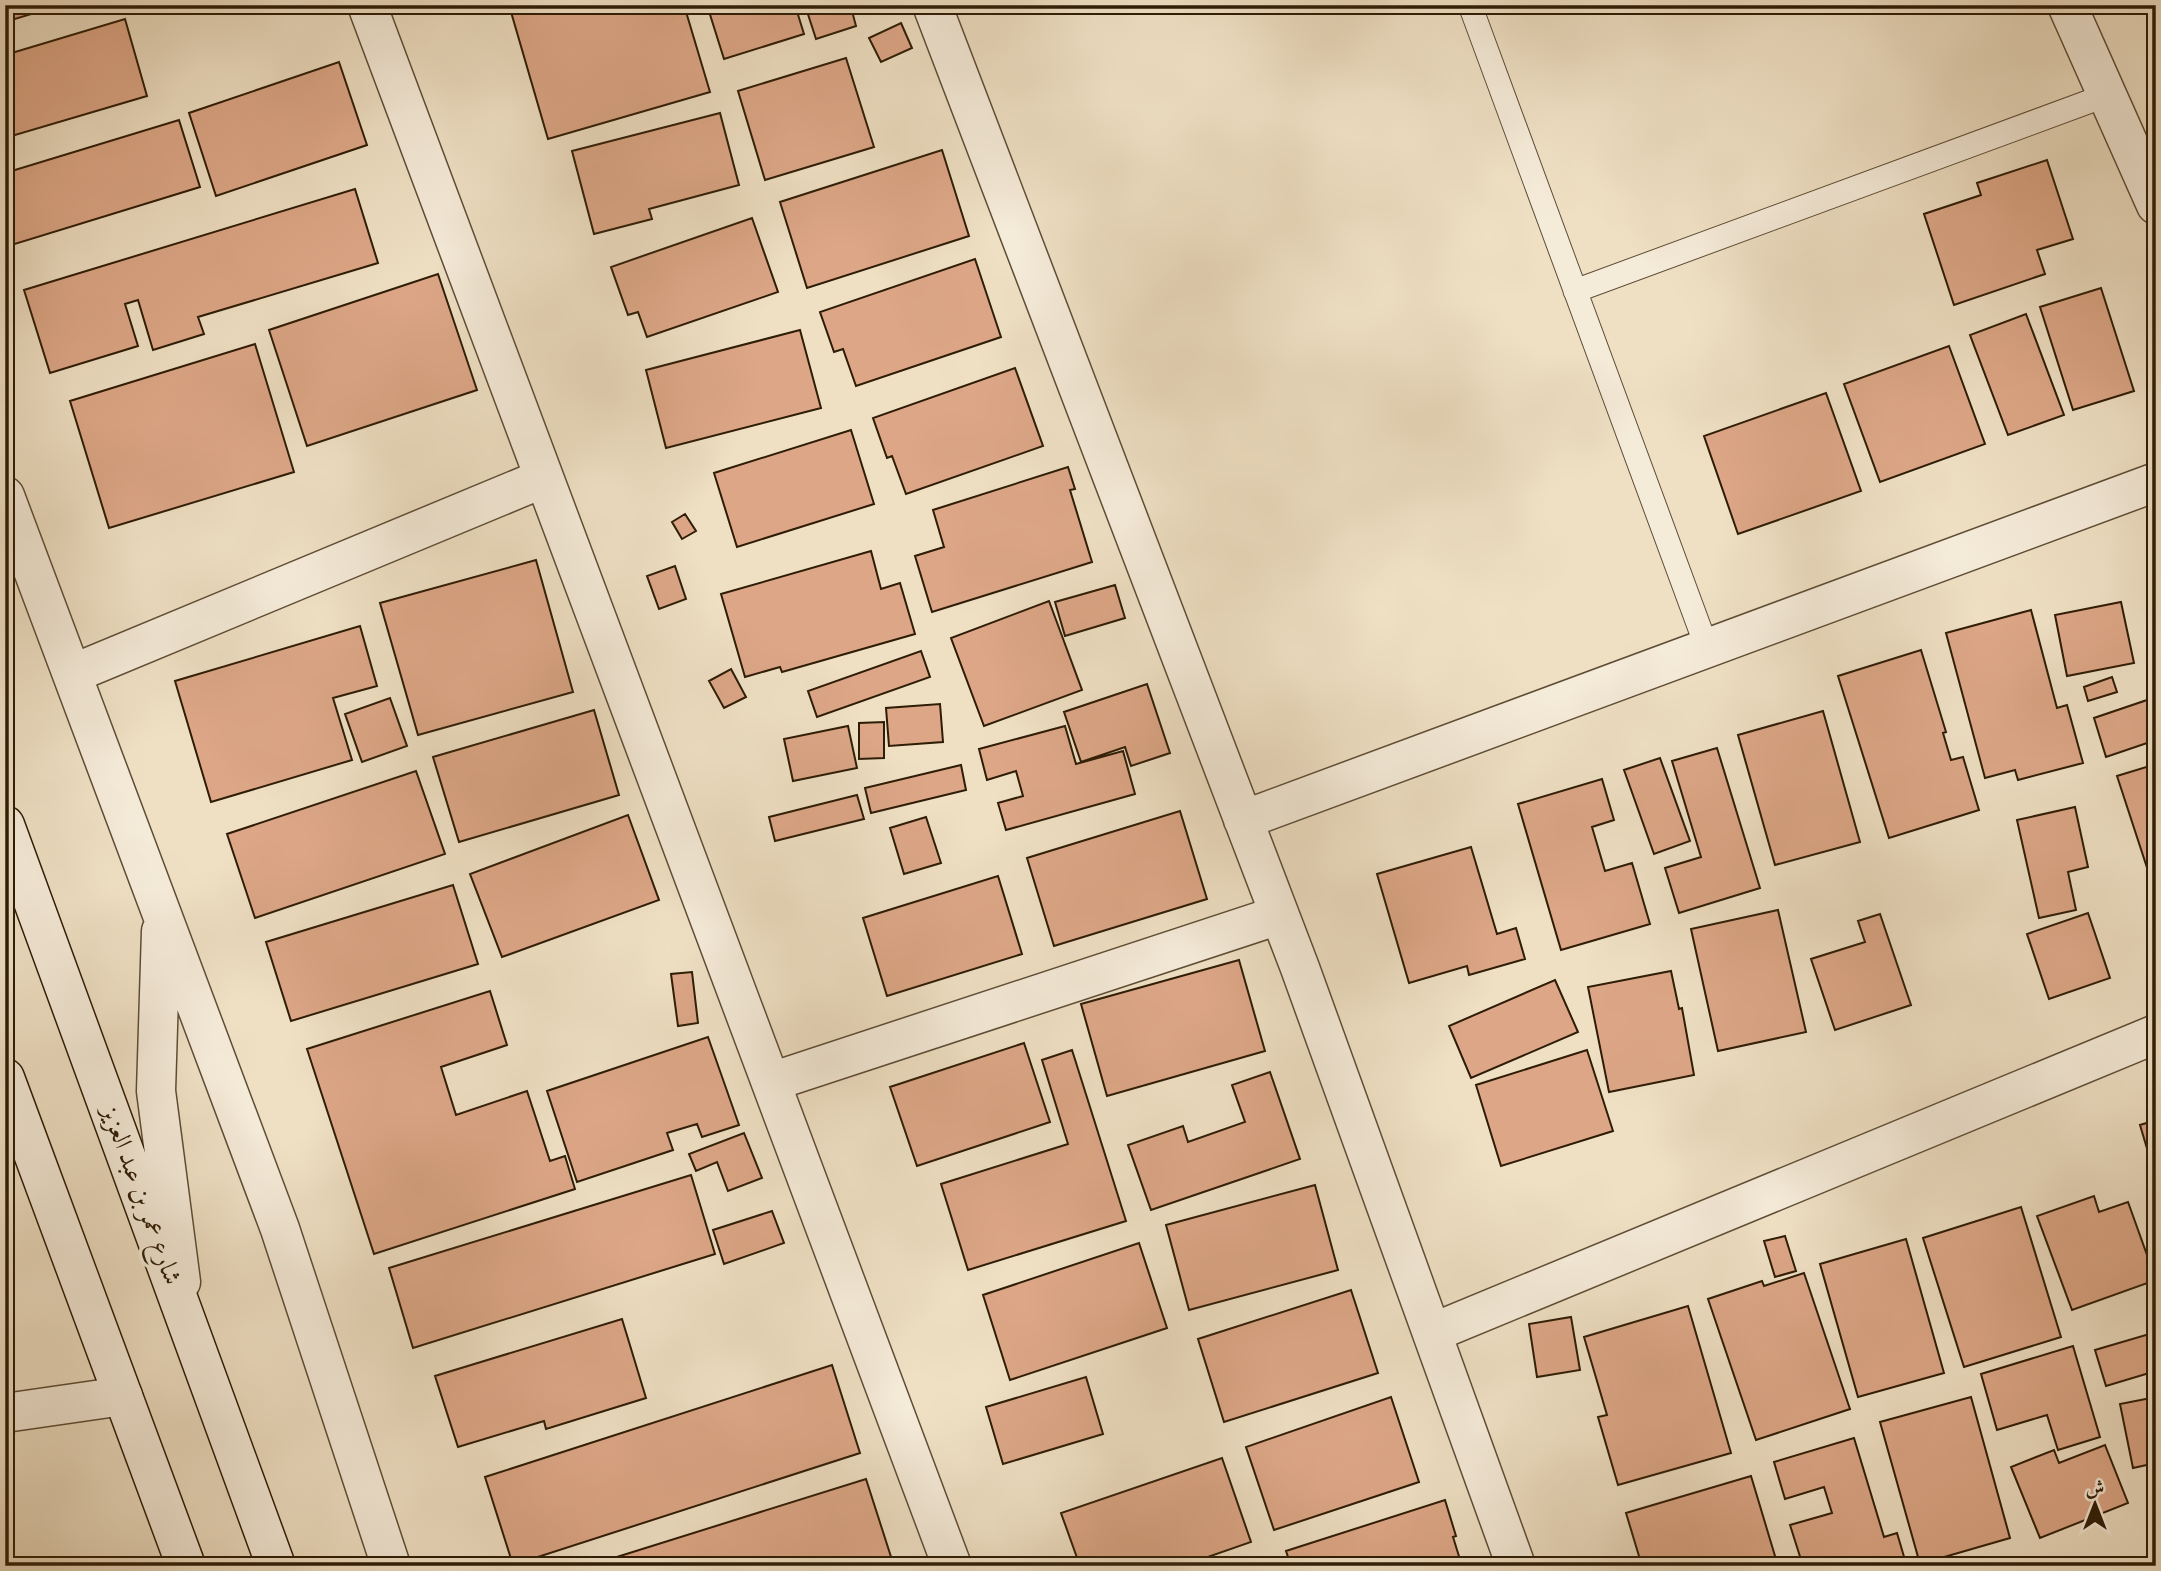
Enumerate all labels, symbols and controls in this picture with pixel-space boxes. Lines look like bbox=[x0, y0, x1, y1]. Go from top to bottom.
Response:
street label: شارع عمر بن عبد العزيز bbox=[89, 1098, 189, 1291]
north arrow bbox=[2060, 1470, 2130, 1540]
text: ش bbox=[2086, 1477, 2104, 1499]

